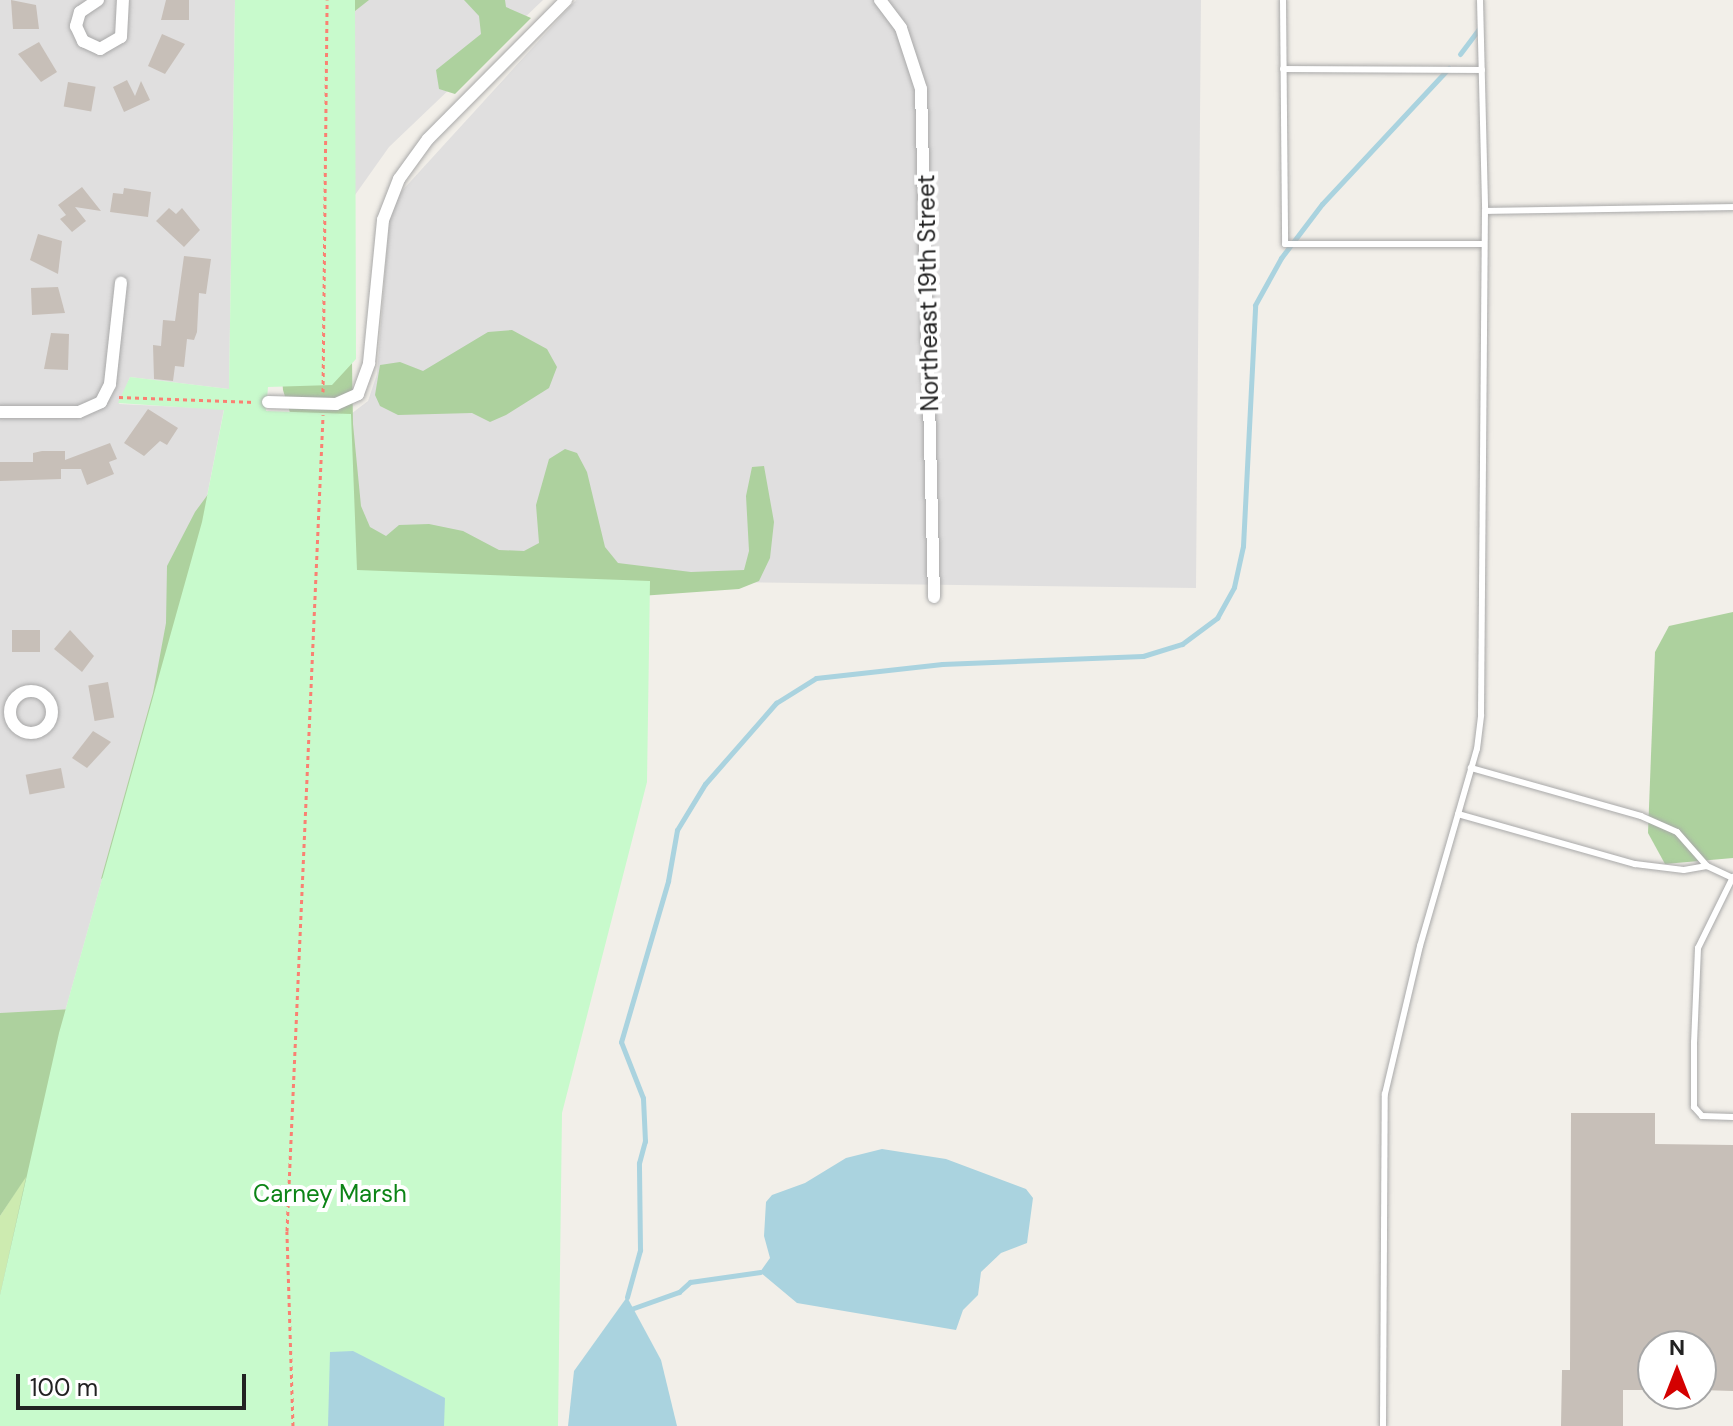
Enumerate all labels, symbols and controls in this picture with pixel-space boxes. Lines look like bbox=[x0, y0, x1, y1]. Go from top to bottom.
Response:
street label: Northeast 19th Street bbox=[912, 174, 944, 412]
park label: Carney Marsh bbox=[253, 1180, 407, 1208]
north arrow bbox=[1637, 1330, 1717, 1410]
text: N bbox=[1669, 1333, 1685, 1362]
scale bar bbox=[20, 1358, 250, 1408]
text: 100 m bbox=[30, 1372, 98, 1403]

